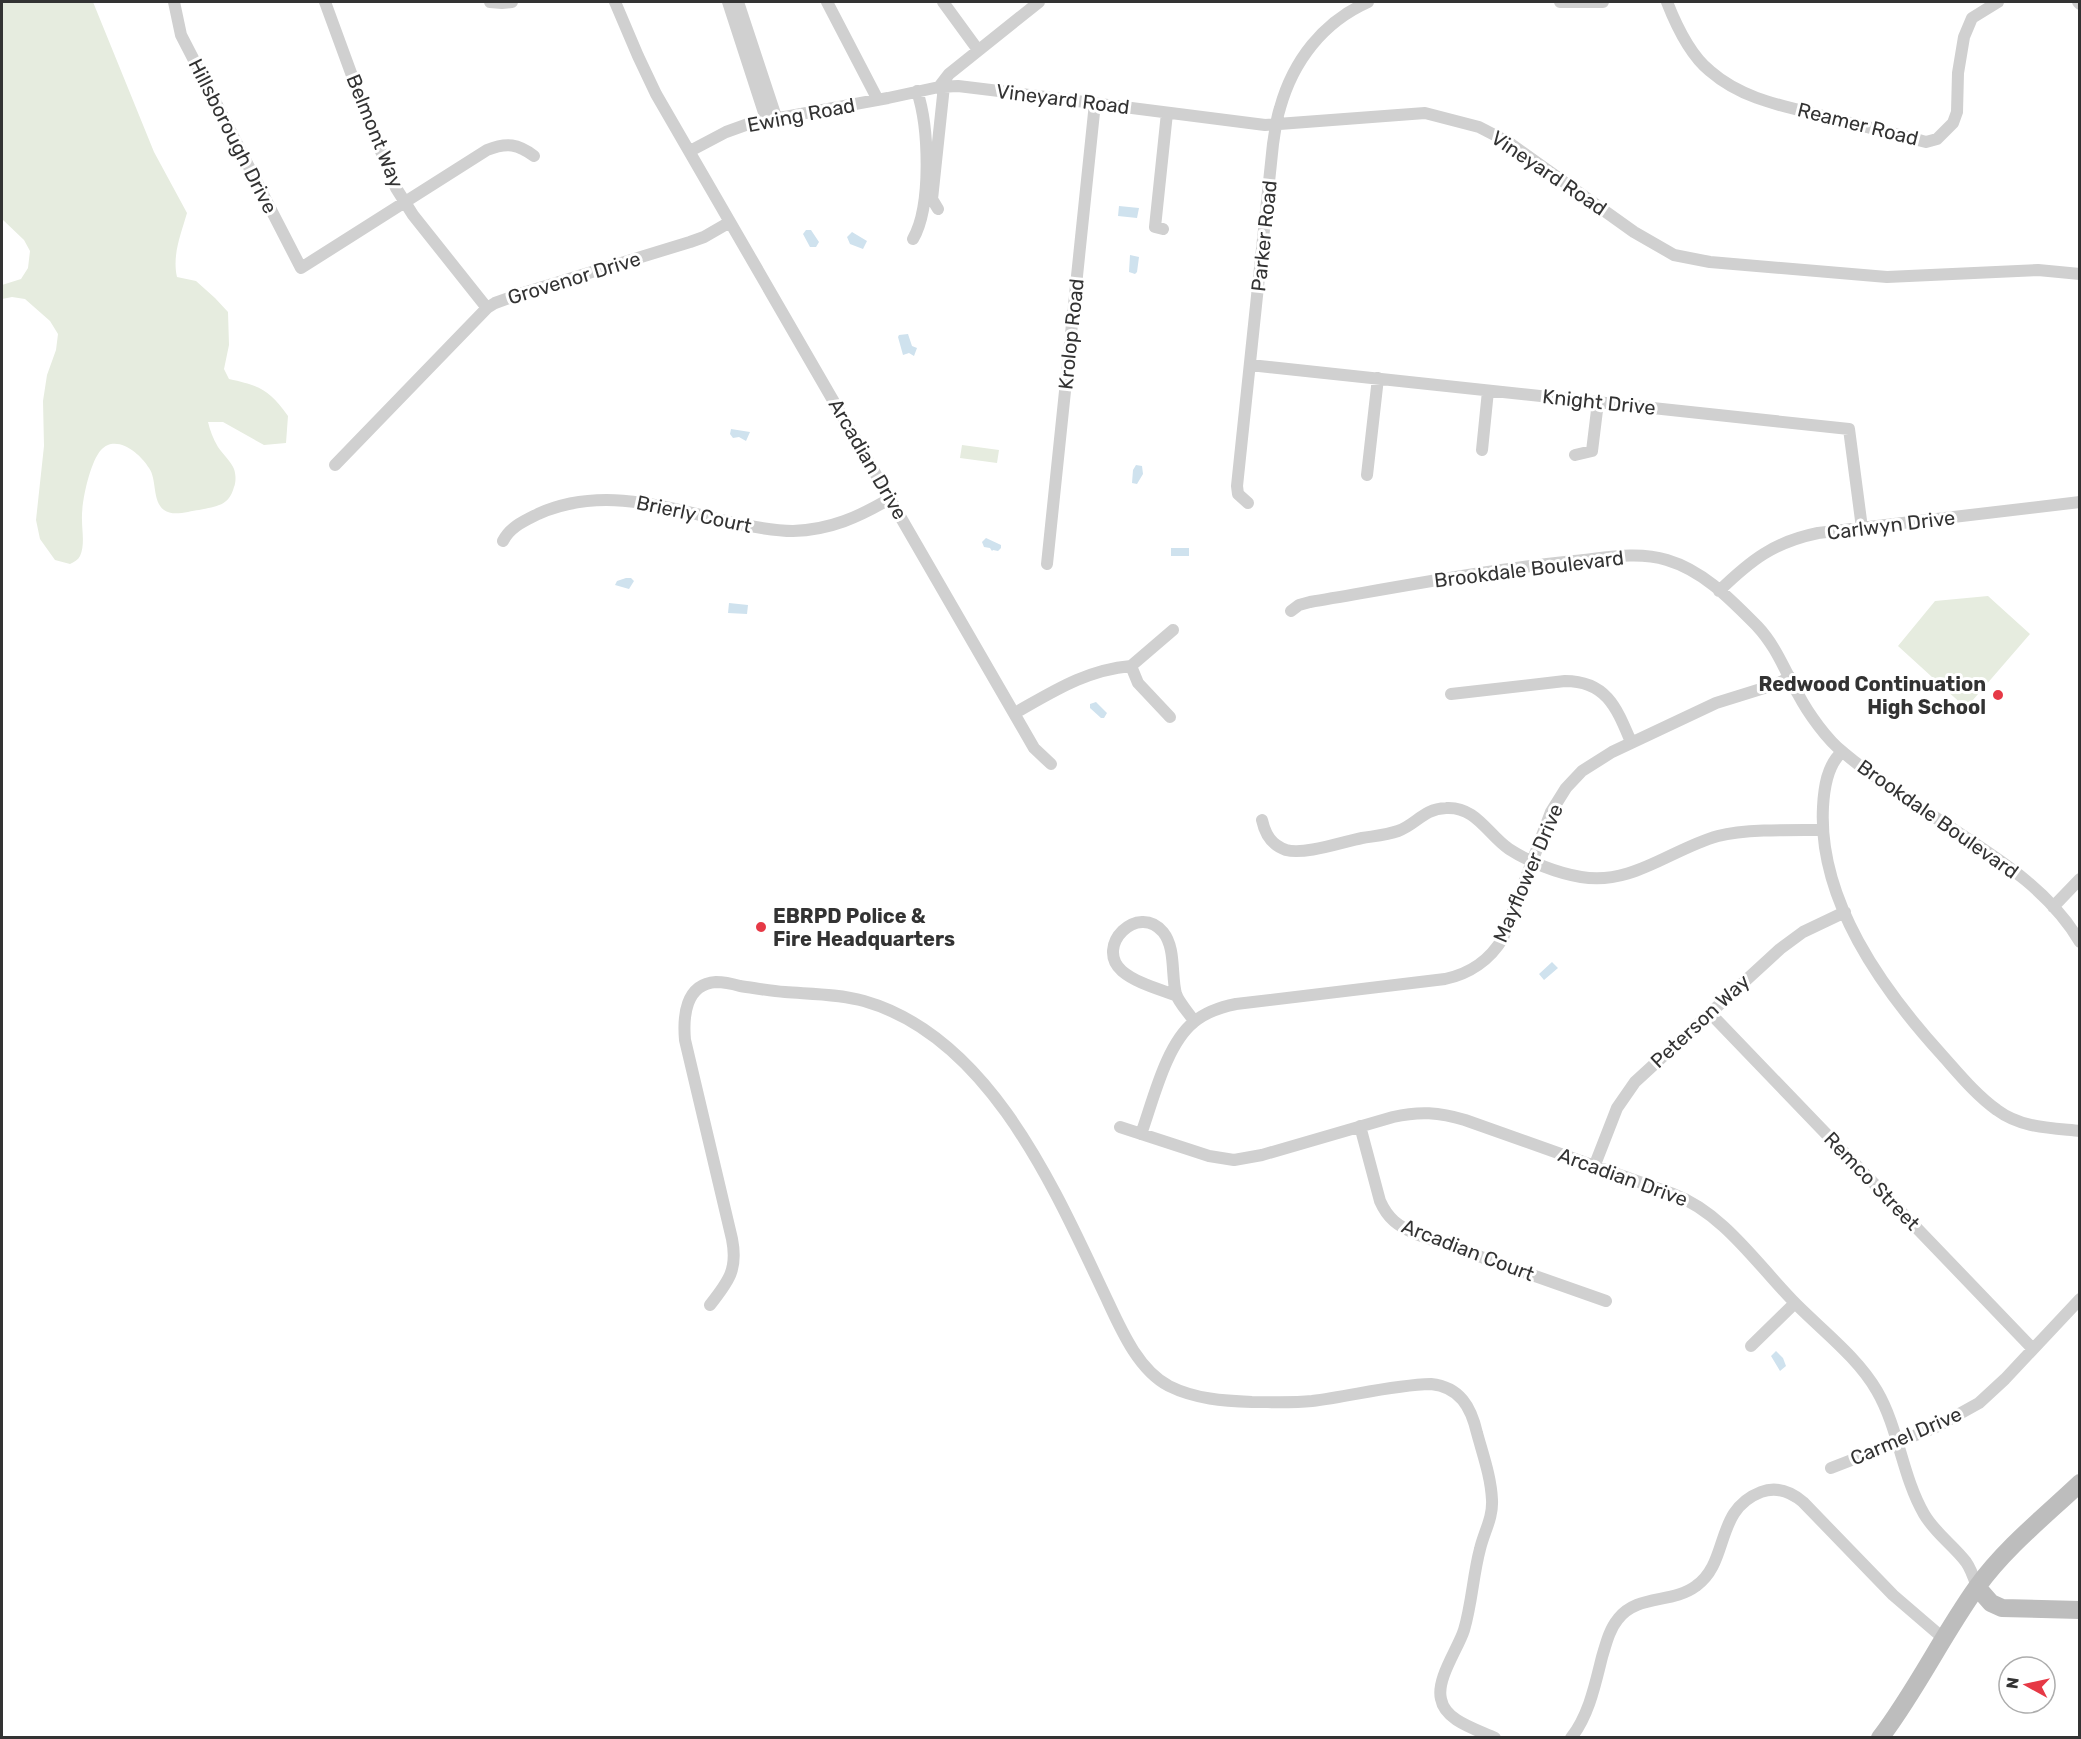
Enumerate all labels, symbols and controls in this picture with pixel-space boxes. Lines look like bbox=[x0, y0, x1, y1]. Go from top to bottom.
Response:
street label: Hillsborough Drive bbox=[184, 55, 282, 217]
street label: Belmont Way bbox=[341, 71, 409, 191]
street label: Vineyard Road bbox=[995, 79, 1131, 119]
street label: Ewing Road bbox=[745, 93, 857, 137]
street label: Reamer Road bbox=[1795, 97, 1921, 151]
street label: Vineyard Road bbox=[1487, 126, 1611, 220]
street label: Parker Road bbox=[1246, 179, 1282, 293]
street label: Grovenor Drive bbox=[505, 246, 643, 310]
street label: Krolop Road bbox=[1053, 277, 1089, 391]
street label: Knight Drive bbox=[1541, 384, 1657, 420]
street label: Arcadian Drive bbox=[824, 394, 912, 524]
street label: Brierly Court bbox=[634, 490, 754, 538]
street label: Carlwyn Drive bbox=[1825, 505, 1957, 545]
street label: Brookdale Boulevard bbox=[1433, 545, 1625, 593]
place label: Redwood Continuation High School bbox=[1758, 672, 1986, 719]
marker: Redwood Continuation High School bbox=[1991, 688, 2005, 702]
street label: Brookdale Boulevard bbox=[1853, 754, 2023, 884]
street label: Mayflower Drive bbox=[1488, 800, 1568, 946]
place label: EBRPD Police & Fire Headquarters bbox=[773, 904, 955, 951]
marker: EBRPD Police & Fire Headquarters bbox=[754, 920, 768, 934]
street label: Peterson Way bbox=[1646, 969, 1754, 1073]
street label: Remco Street bbox=[1819, 1127, 1925, 1235]
street label: Arcadian Drive bbox=[1555, 1142, 1691, 1212]
street label: Arcadian Court bbox=[1398, 1214, 1538, 1286]
street label: Carmel Drive bbox=[1847, 1402, 1965, 1470]
north arrow bbox=[1997, 1655, 2057, 1715]
text: N bbox=[2002, 1676, 2023, 1690]

